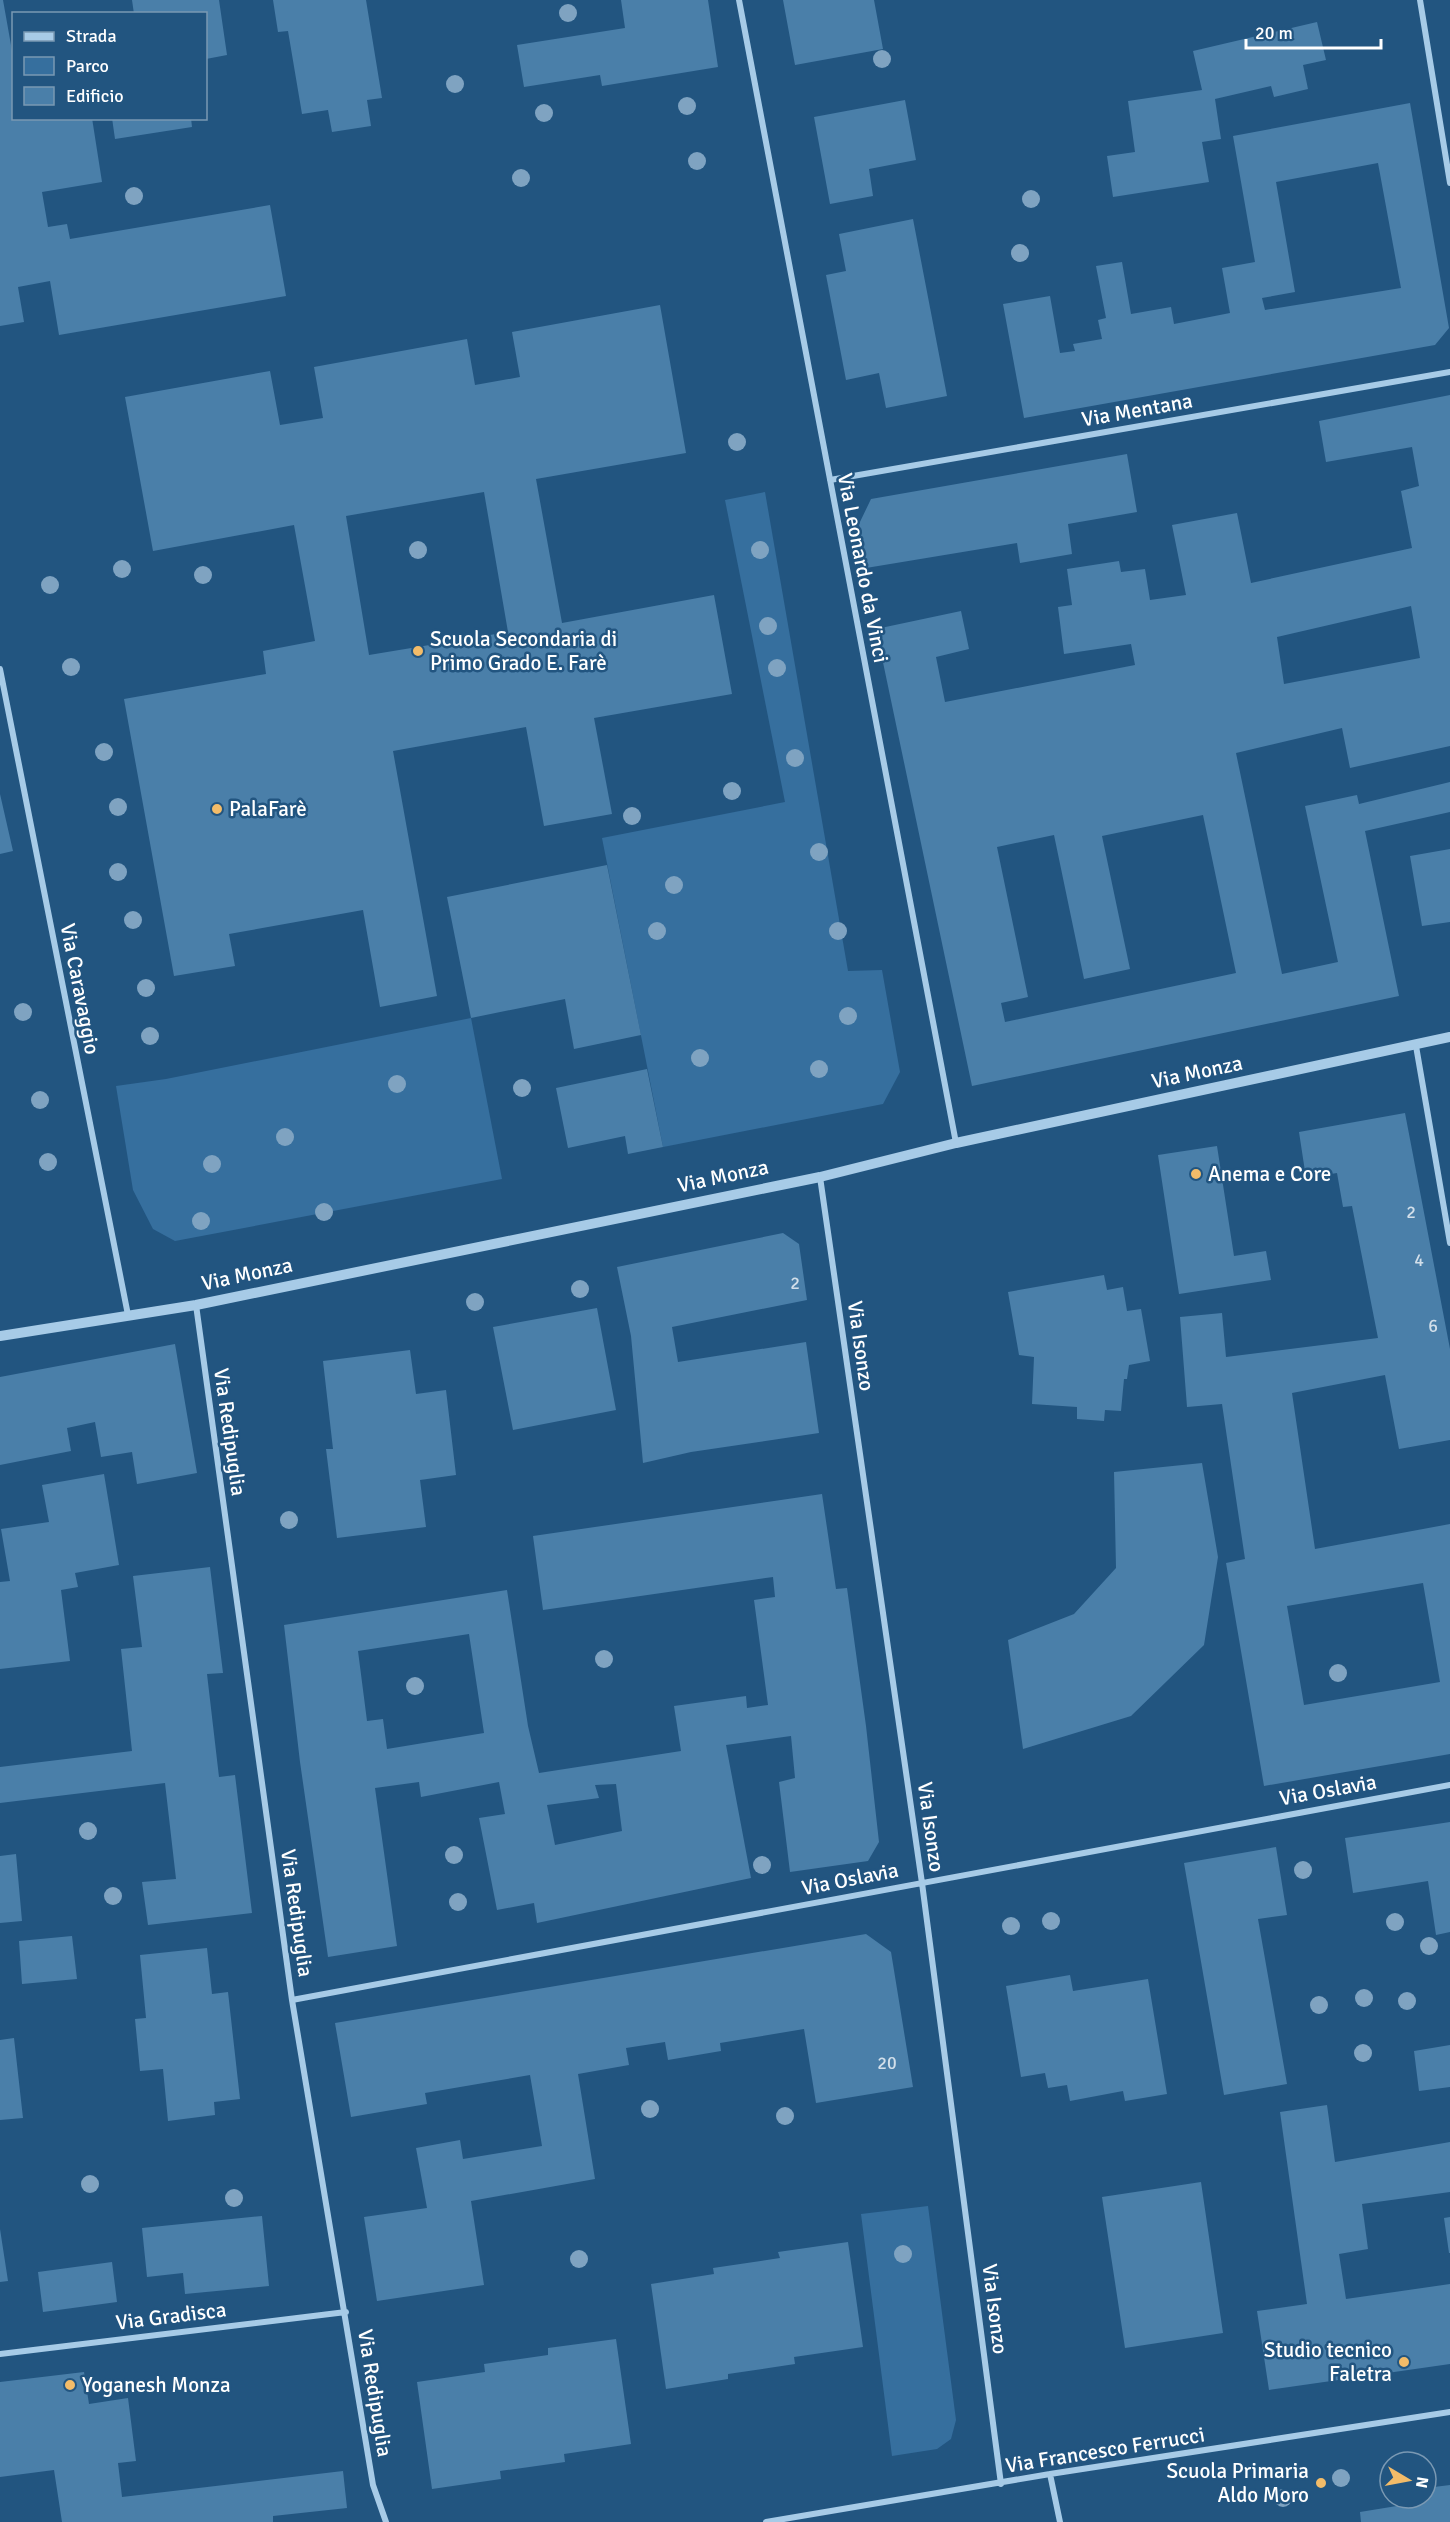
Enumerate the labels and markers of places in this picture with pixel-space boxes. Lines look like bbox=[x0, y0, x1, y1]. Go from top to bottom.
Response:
place label: Scuola Secondaria di Primo Grado E. Farè bbox=[430, 626, 617, 676]
marker: Scuola Secondaria di Primo Grado E. Farè bbox=[411, 644, 425, 658]
place label: PalaFarè bbox=[229, 796, 307, 822]
marker: PalaFarè bbox=[210, 802, 224, 816]
place label: Anema e Core bbox=[1208, 1161, 1331, 1187]
marker: Anema e Core bbox=[1189, 1167, 1203, 1181]
place label: Studio tecnico Faletra bbox=[1264, 2337, 1392, 2387]
marker: Studio tecnico Faletra bbox=[1397, 2355, 1411, 2369]
place label: Yoganesh Monza bbox=[82, 2372, 231, 2398]
marker: Yoganesh Monza bbox=[63, 2378, 77, 2392]
place label: Scuola Primaria Aldo Moro bbox=[1166, 2458, 1309, 2508]
marker: Scuola Primaria Aldo Moro bbox=[1314, 2476, 1328, 2490]

